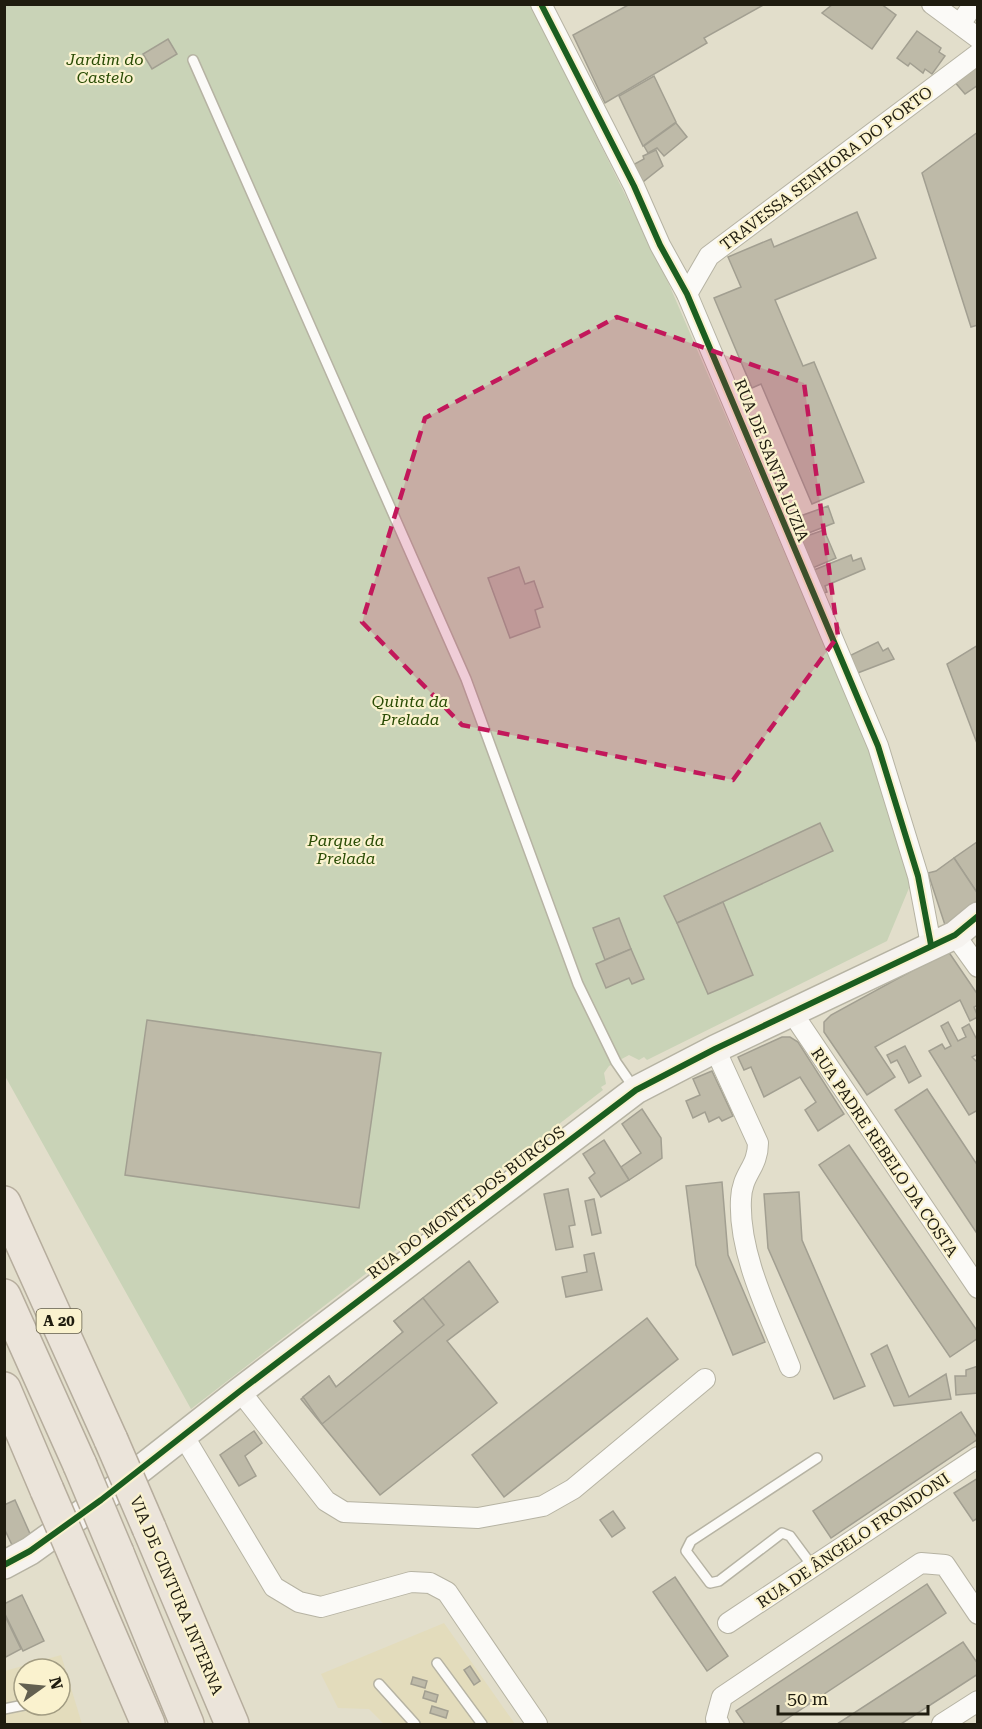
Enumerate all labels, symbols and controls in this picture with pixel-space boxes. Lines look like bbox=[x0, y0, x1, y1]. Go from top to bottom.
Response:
park label: Jardim do Castelo bbox=[66, 50, 143, 87]
street label: TRAVESSA SENHORA DO PORTO bbox=[717, 82, 936, 254]
street label: RUA DE SANTA LUZIA bbox=[730, 376, 813, 545]
park label: Quinta da Prelada bbox=[372, 692, 449, 729]
park label: Parque da Prelada bbox=[307, 831, 385, 868]
street label: RUA PADRE REBELO DA COSTA bbox=[807, 1044, 962, 1261]
street label: RUA DO MONTE DOS BURGOS bbox=[364, 1122, 569, 1283]
road number: A 20 bbox=[36, 1309, 82, 1333]
street label: RUA DE ÂNGELO FRONDONI bbox=[753, 1469, 953, 1612]
street label: VIA DE CINTURA INTERNA bbox=[126, 1493, 227, 1698]
north arrow bbox=[12, 1657, 72, 1717]
text: N bbox=[45, 1675, 67, 1692]
scale bar bbox=[778, 1678, 928, 1716]
text: 50 m bbox=[787, 1688, 828, 1709]

